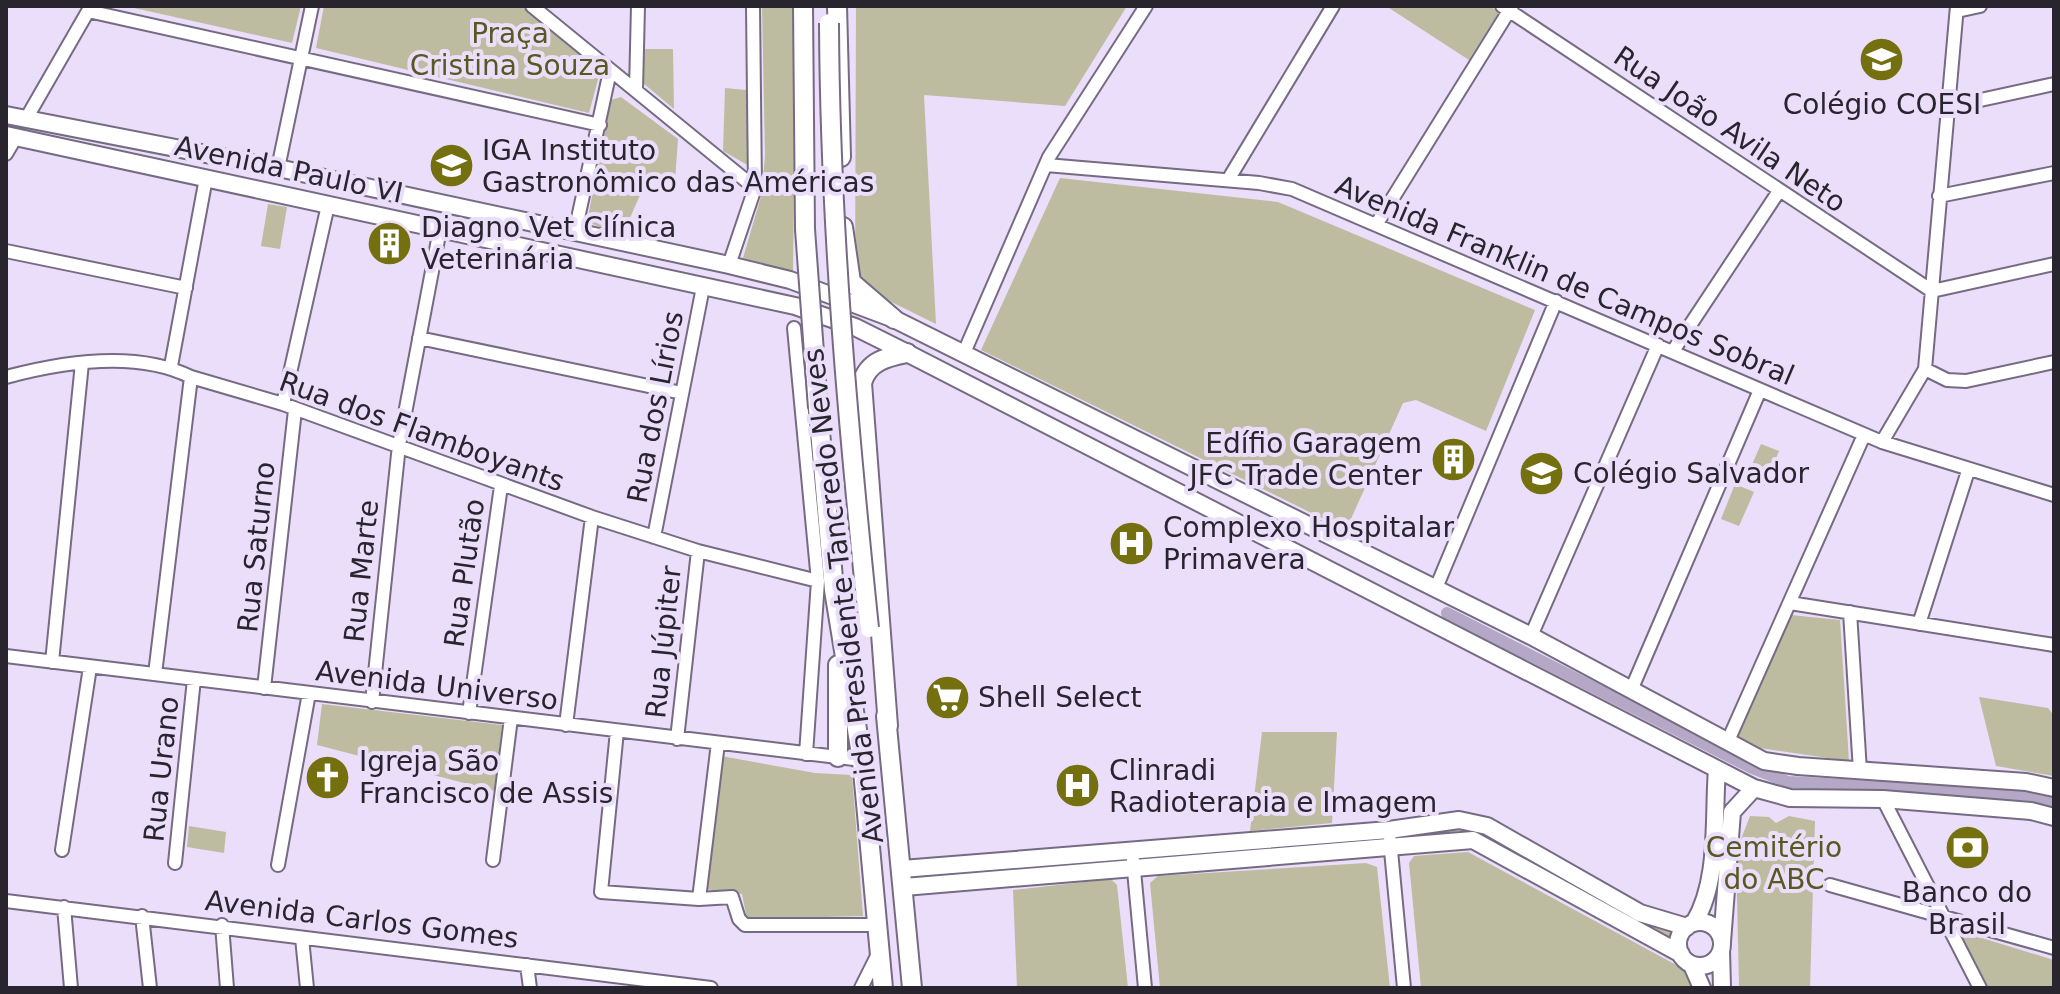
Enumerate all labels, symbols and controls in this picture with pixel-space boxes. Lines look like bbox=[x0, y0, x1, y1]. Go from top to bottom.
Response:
park label: Praça Cristina Souza bbox=[410, 17, 610, 82]
school or university icon: Colégio COESI bbox=[1858, 36, 1906, 84]
street label: Rua João Avila Neto bbox=[1608, 40, 1852, 219]
place label: Colégio COESI bbox=[1783, 88, 1981, 121]
street label: Avenida Paulo VI bbox=[172, 129, 406, 210]
place label: IGA Instituto Gastronômico das Américas bbox=[482, 134, 874, 199]
school or university icon: IGA Instituto Gastronômico das Américas bbox=[427, 142, 475, 190]
street label: Avenida Franklin de Campos Sobral bbox=[1331, 169, 1799, 392]
place label: Diagno Vet Clínica Veterinária bbox=[421, 211, 676, 276]
building icon: Diagno Vet Clínica Veterinária bbox=[366, 219, 414, 267]
street label: Rua dos Lírios bbox=[621, 308, 690, 506]
street label: Avenida Presidente Tancredo Neves bbox=[797, 346, 890, 845]
street label: Rua dos Flamboyants bbox=[275, 365, 569, 498]
place label: Edífio Garagem JFC Trade Center bbox=[1187, 427, 1422, 492]
building icon: Edífio Garagem JFC Trade Center bbox=[1429, 435, 1477, 483]
school or university icon: Colégio Salvador bbox=[1518, 449, 1566, 497]
place label: Colégio Salvador bbox=[1573, 457, 1810, 490]
street label: Rua Saturno bbox=[231, 460, 282, 634]
street label: Rua Plutão bbox=[438, 497, 491, 649]
street label: Rua Marte bbox=[338, 498, 385, 644]
place label: Complexo Hospitalar Primavera bbox=[1163, 511, 1454, 576]
hospital icon: Complexo Hospitalar Primavera bbox=[1108, 519, 1156, 567]
street label: Rua Júpiter bbox=[639, 564, 688, 720]
street label: Avenida Universo bbox=[314, 654, 560, 717]
supermarket icon: Shell Select bbox=[923, 673, 971, 721]
place label: Shell Select bbox=[978, 681, 1142, 714]
street label: Rua Urano bbox=[137, 695, 186, 843]
place label: Igreja São Francisco de Assis bbox=[359, 745, 613, 810]
church icon: Igreja São Francisco de Assis bbox=[304, 753, 352, 801]
place label: Clinradi Radioterapia e Imagem bbox=[1109, 754, 1437, 819]
hospital icon: Clinradi Radioterapia e Imagem bbox=[1054, 762, 1102, 810]
bank icon: Banco do Brasil bbox=[1943, 823, 1991, 871]
park label: Cemitério do ABC bbox=[1706, 831, 1842, 896]
place label: Banco do Brasil bbox=[1902, 876, 2032, 941]
street label: Avenida Carlos Gomes bbox=[203, 884, 520, 955]

